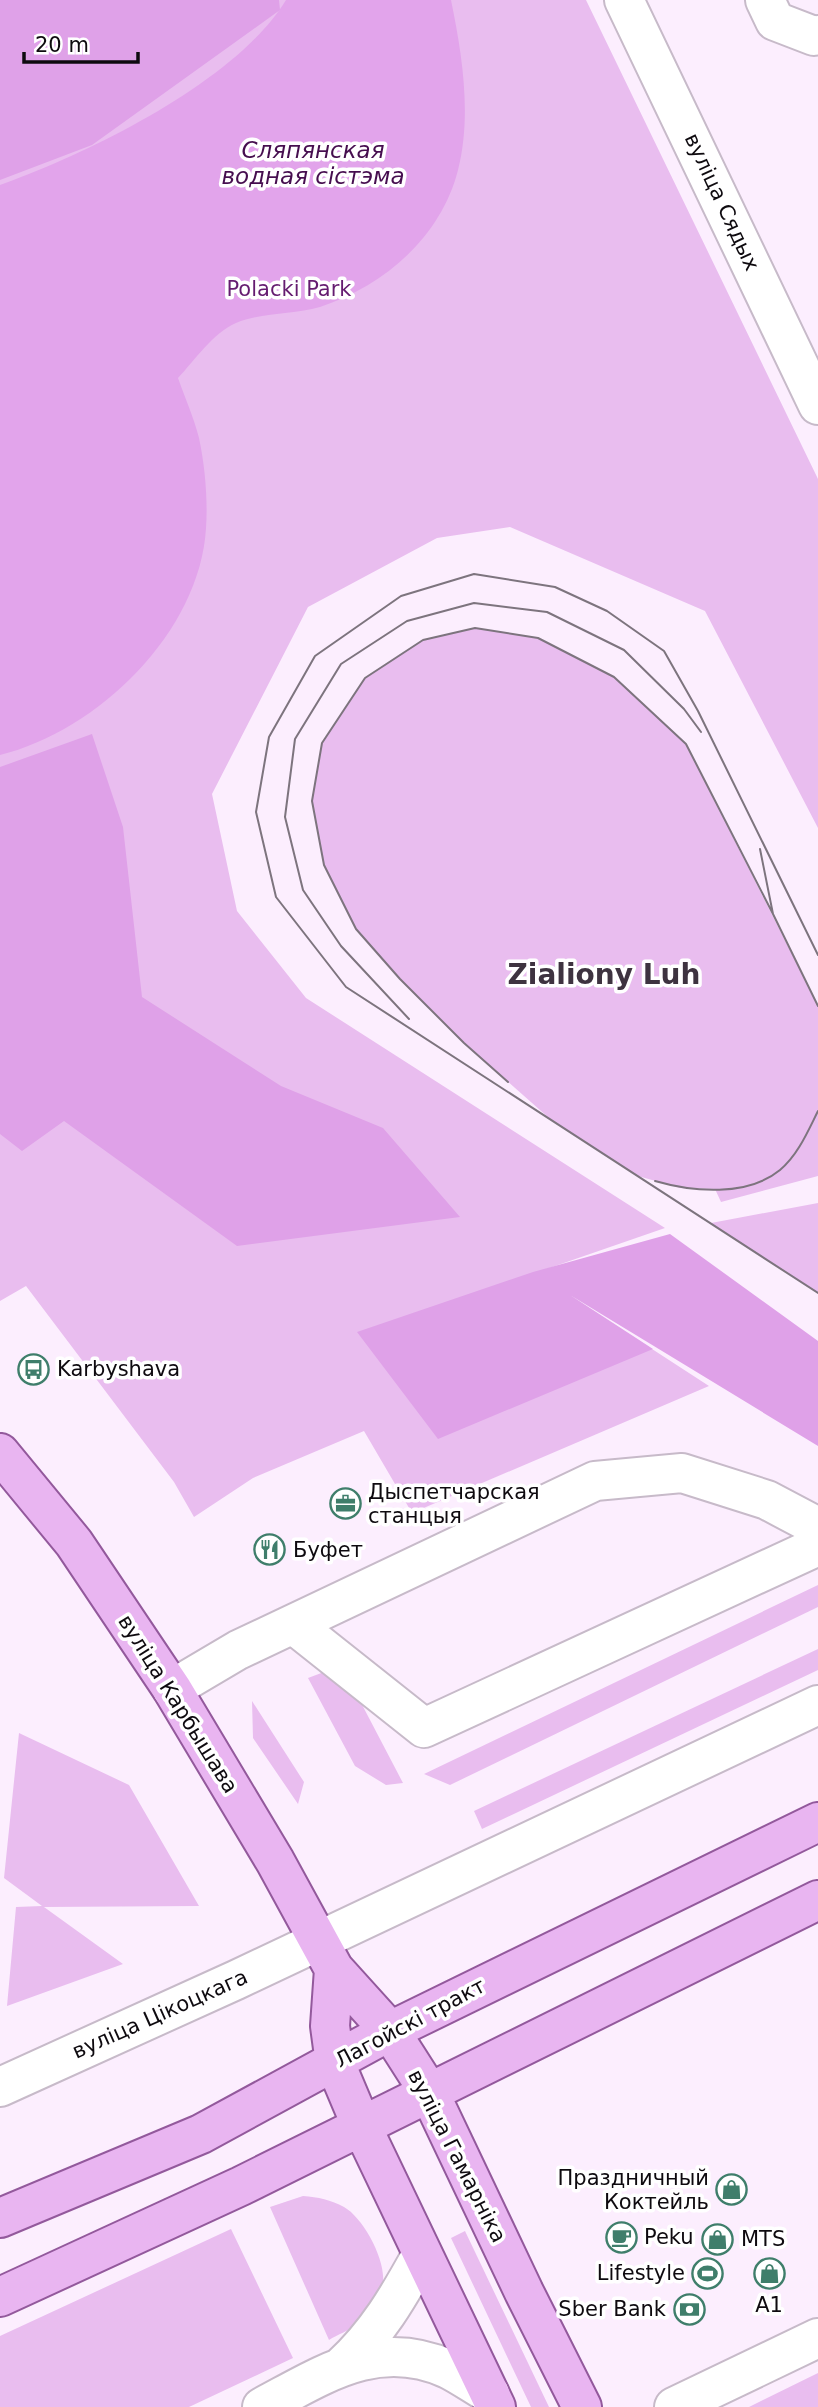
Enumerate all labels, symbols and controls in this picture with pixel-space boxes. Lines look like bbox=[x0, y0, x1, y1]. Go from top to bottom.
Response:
scale bar bbox=[24, 21, 138, 65]
text: 20 m bbox=[35, 33, 89, 57]
street label: вуліца Сядых bbox=[680, 130, 764, 274]
water label: Сляпянская водная сістэма bbox=[222, 137, 404, 189]
park label: Polacki Park bbox=[226, 277, 352, 301]
district label: Zialiony Luh bbox=[508, 958, 700, 991]
bus stop icon: Karbyshava bbox=[17, 1352, 51, 1386]
place label: Karbyshava bbox=[57, 1357, 180, 1381]
place label: Дыспетчарская станцыя bbox=[368, 1480, 540, 1528]
office icon: Дыспетчарская станцыя bbox=[328, 1487, 362, 1521]
restaurant icon: Буфет bbox=[253, 1533, 287, 1567]
place label: Буфет bbox=[293, 1538, 363, 1562]
street label: вуліца Карбышава bbox=[113, 1610, 243, 1798]
street label: вуліца Цікоцкага bbox=[69, 1965, 251, 2063]
street label: Лагойскі тракт bbox=[331, 1973, 489, 2073]
street label: вуліца Гамарніка bbox=[403, 2066, 511, 2246]
place label: Праздничный Коктейль bbox=[558, 2166, 709, 2214]
shop icon: Праздничный Коктейль bbox=[715, 2173, 749, 2207]
cafe icon: Peku bbox=[604, 2220, 638, 2254]
shop icon: MTS bbox=[701, 2222, 735, 2256]
place label: Peku bbox=[644, 2225, 694, 2249]
place label: MTS bbox=[741, 2227, 785, 2251]
sports icon: Lifestyle bbox=[691, 2256, 725, 2290]
shop icon: A1 bbox=[752, 2256, 786, 2290]
place label: Lifestyle bbox=[597, 2261, 685, 2285]
bank icon: Sber Bank bbox=[672, 2292, 706, 2326]
place label: A1 bbox=[755, 2293, 783, 2317]
place label: Sber Bank bbox=[558, 2297, 667, 2321]

